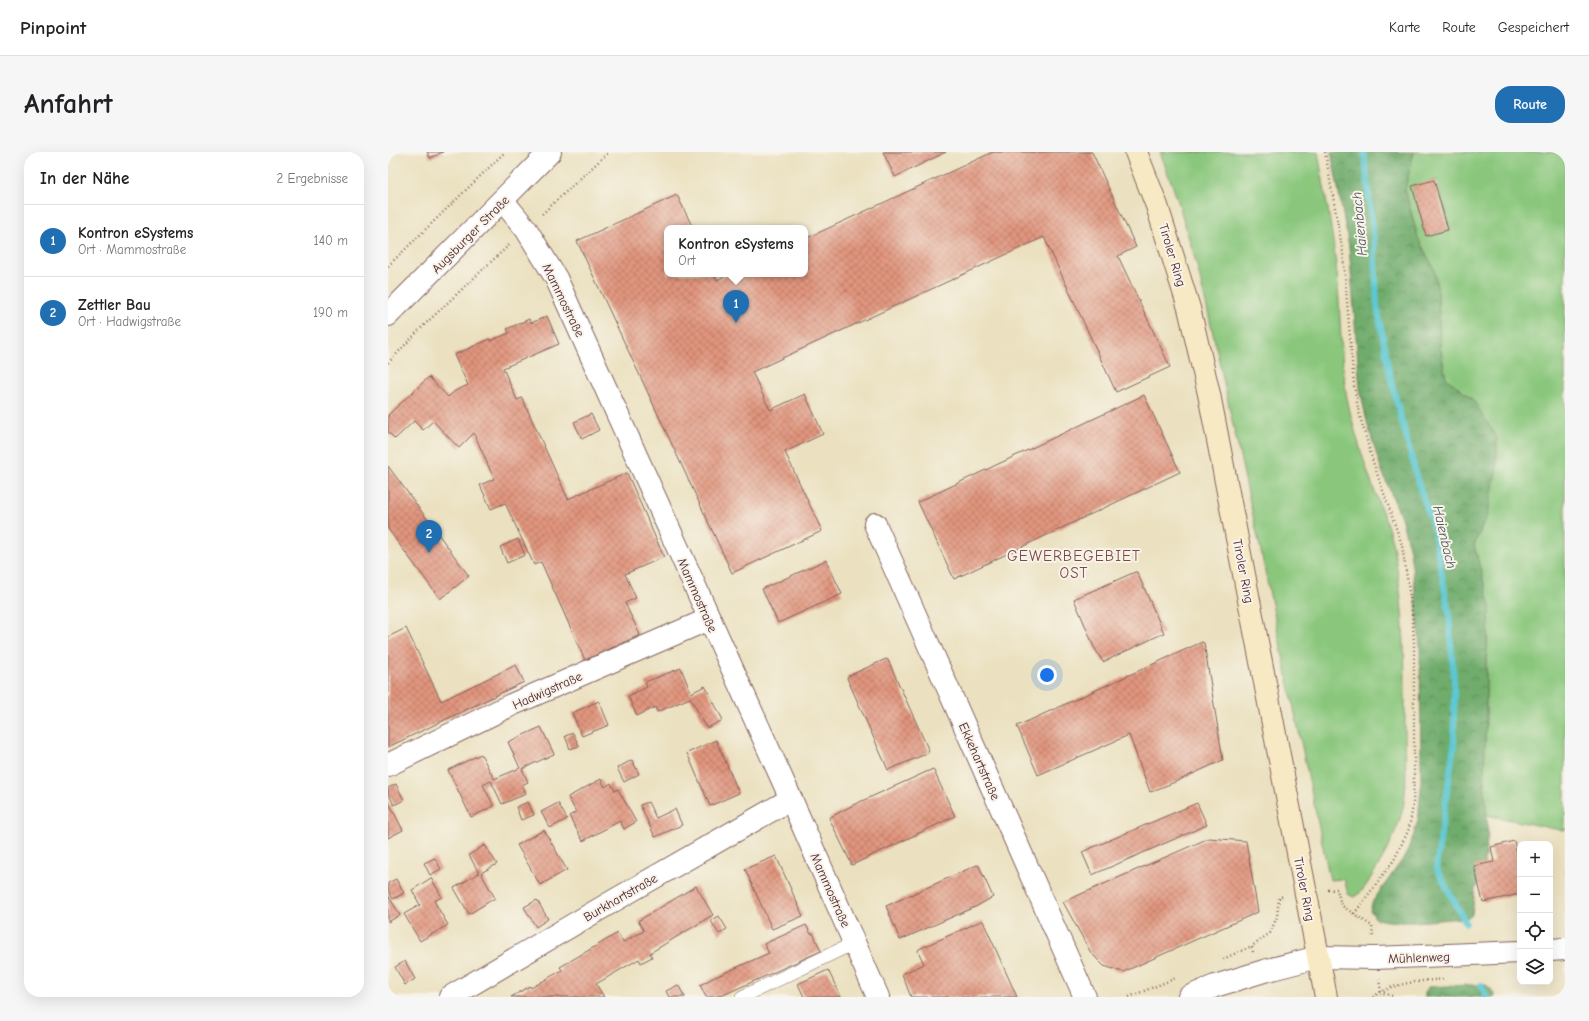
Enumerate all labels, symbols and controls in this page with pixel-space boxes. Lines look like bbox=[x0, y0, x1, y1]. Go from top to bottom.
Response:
text: Pinpoint bbox=[20, 17, 86, 39]
text: Karte bbox=[1389, 19, 1420, 36]
text: Route bbox=[1442, 19, 1476, 36]
text: Gespeichert bbox=[1498, 19, 1569, 36]
button: Route bbox=[1495, 86, 1565, 123]
text: Anfahrt bbox=[24, 88, 113, 120]
text: In der Nähe bbox=[40, 169, 129, 188]
text: 2 Ergebnisse bbox=[276, 171, 348, 186]
water label: Haienbach bbox=[1348, 191, 1371, 257]
street label: Augsburger Straße bbox=[428, 192, 513, 276]
street label: Tiroler Ring bbox=[1156, 222, 1189, 289]
text: Kontron eSystems bbox=[78, 224, 193, 242]
popup bbox=[664, 225, 808, 277]
text: 1 bbox=[50, 233, 56, 248]
text: 140 m bbox=[314, 233, 348, 248]
text: Kontron eSystems bbox=[678, 235, 794, 253]
text: Ort · Mammostraße bbox=[78, 242, 186, 257]
text: Ort bbox=[678, 253, 696, 268]
street label: Mammostraße bbox=[539, 261, 588, 340]
pin: 1 bbox=[723, 290, 749, 323]
text: Zettler Bau bbox=[78, 296, 151, 314]
text: 2 bbox=[50, 305, 56, 320]
text: 190 m bbox=[313, 305, 348, 320]
text: Ort · Hadwigstraße bbox=[78, 314, 181, 329]
water label: Haienbach bbox=[1429, 504, 1460, 570]
pin: 2 bbox=[416, 520, 442, 553]
street label: Tiroler Ring bbox=[1230, 538, 1257, 605]
district label: GEWERBEGEBIET OST bbox=[1007, 547, 1141, 582]
street label: Mammostraße bbox=[674, 556, 721, 635]
your location bbox=[1037, 665, 1057, 685]
street label: Hadwigstraße bbox=[510, 668, 585, 713]
street label: Ekkehartstraße bbox=[956, 720, 1004, 803]
map controls bbox=[1517, 841, 1553, 985]
button: + bbox=[1517, 841, 1553, 877]
street label: Mammostraße bbox=[807, 851, 854, 930]
street label: Tiroler Ring bbox=[1291, 856, 1318, 923]
street label: Burkhartstraße bbox=[581, 870, 660, 925]
button: − bbox=[1517, 877, 1553, 913]
button: locate bbox=[1517, 913, 1553, 949]
street label: Mühlenweg bbox=[1388, 949, 1450, 966]
button: layers bbox=[1517, 949, 1553, 985]

